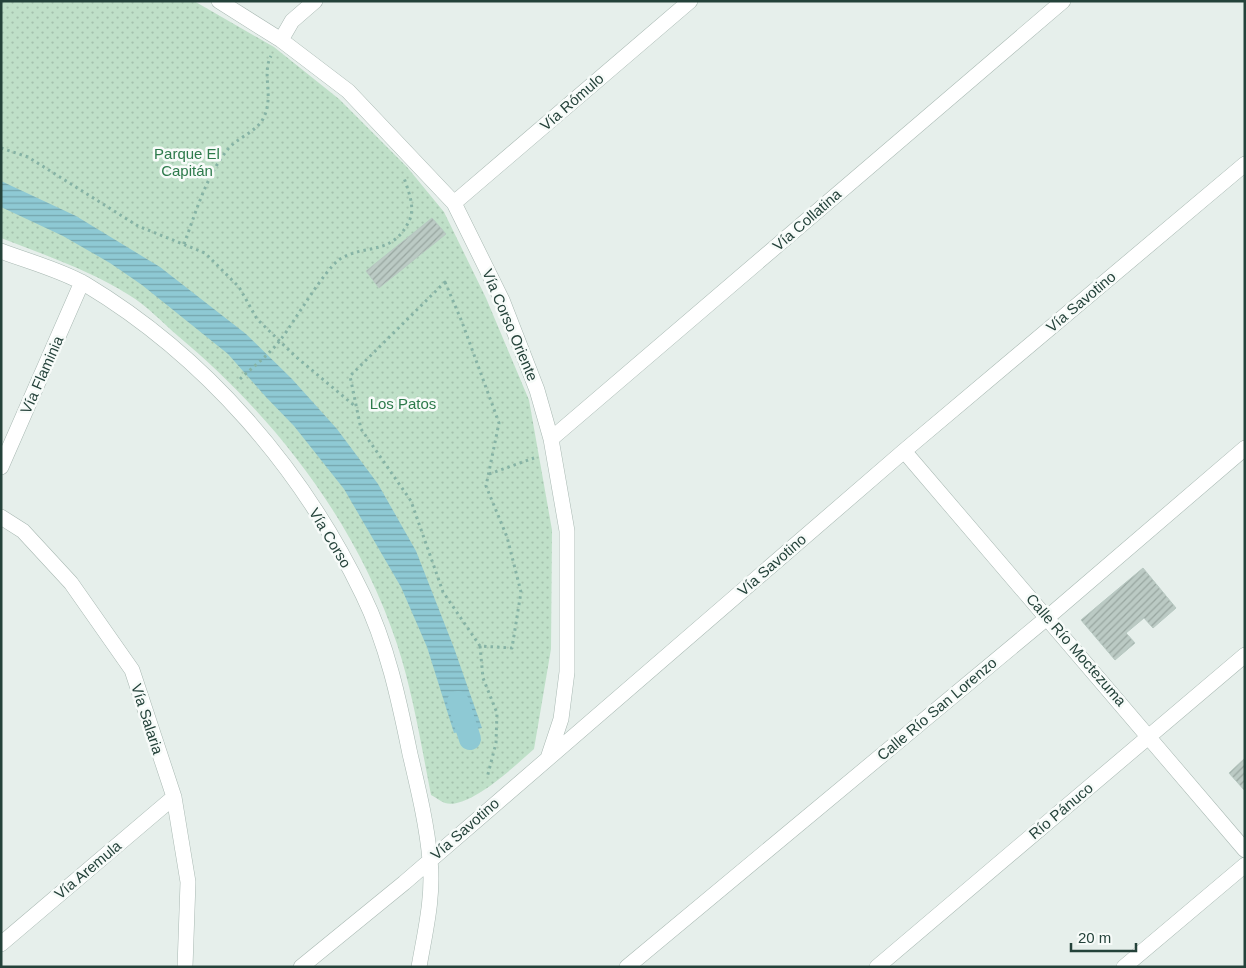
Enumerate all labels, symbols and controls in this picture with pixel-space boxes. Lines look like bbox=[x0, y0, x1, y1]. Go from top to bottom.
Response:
street label: Vía Rómulo bbox=[537, 69, 607, 134]
park label: Parque El Capitán bbox=[154, 145, 220, 179]
street label: Vía Collatina bbox=[769, 185, 845, 254]
street label: Vía Corso Oriente bbox=[479, 266, 542, 383]
street label: Vía Savotino bbox=[1043, 268, 1119, 335]
street label: Vía Flaminia bbox=[17, 333, 67, 416]
park label: Los Patos bbox=[370, 395, 436, 412]
street label: Vía Corso bbox=[306, 505, 355, 571]
street label: Vía Savotino bbox=[734, 530, 809, 599]
street label: Calle Río Moctezuma bbox=[1023, 590, 1130, 710]
street label: Calle Río San Lorenzo bbox=[873, 654, 1000, 764]
street label: Vía Salaria bbox=[128, 681, 167, 757]
street label: Río Pánuco bbox=[1025, 779, 1096, 842]
street label: Vía Savotino bbox=[427, 794, 502, 863]
street label: Vía Aremula bbox=[51, 836, 125, 902]
scale bar bbox=[1071, 920, 1136, 952]
text: 20 m bbox=[1078, 929, 1111, 946]

